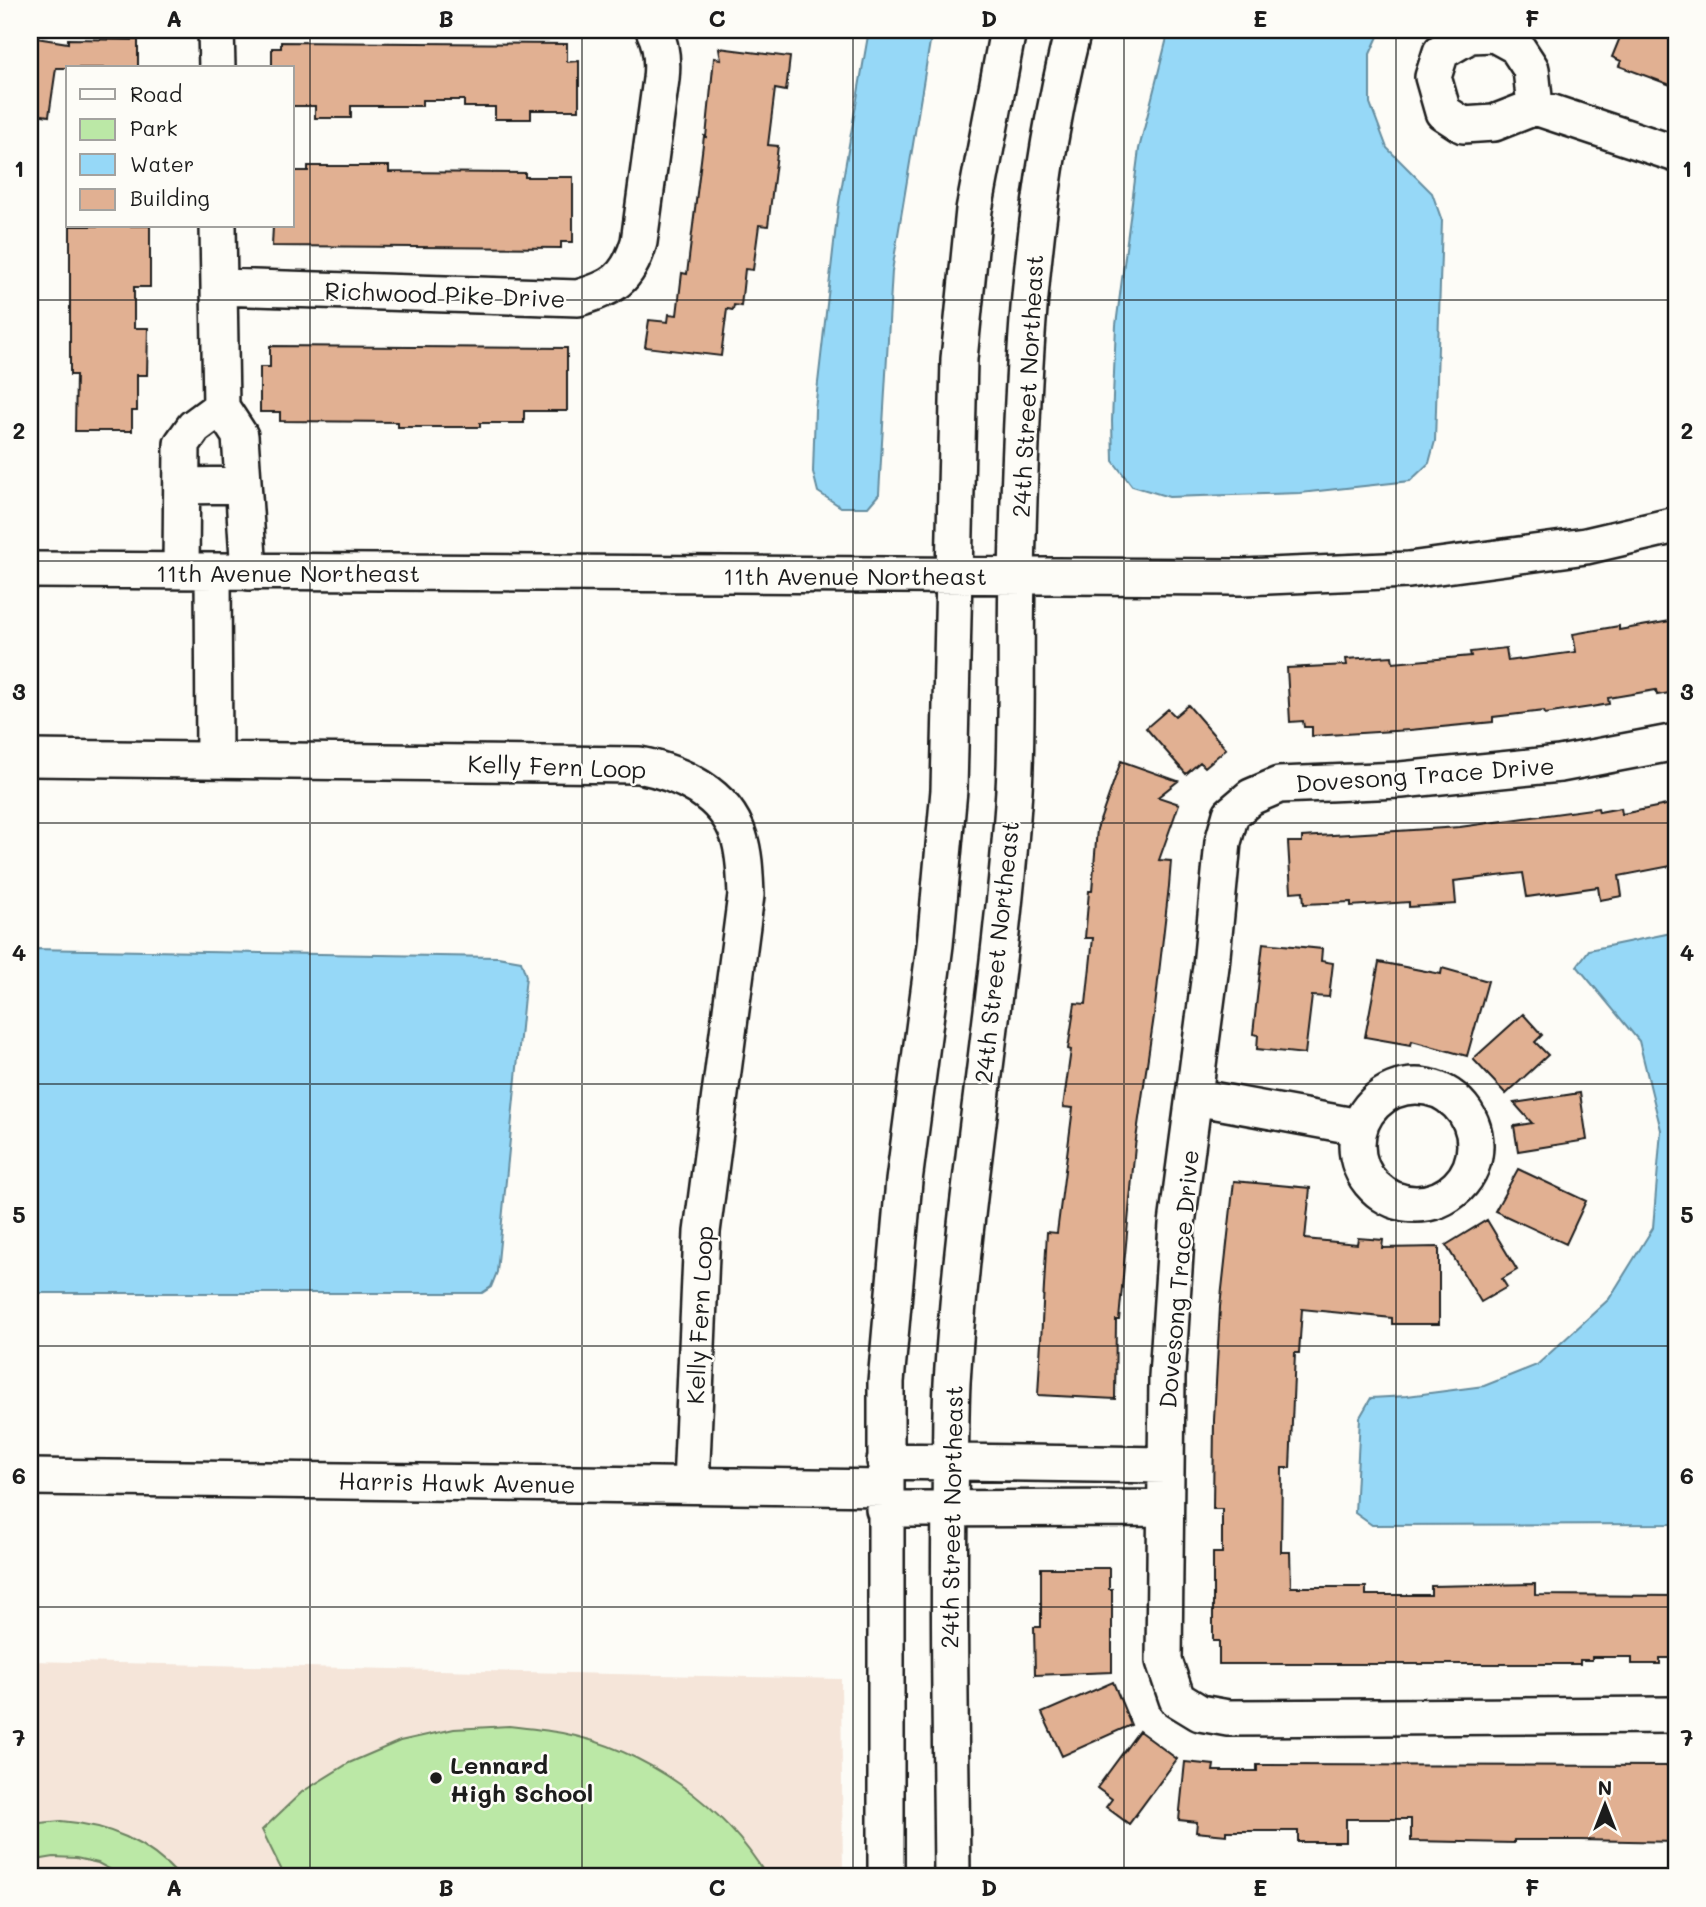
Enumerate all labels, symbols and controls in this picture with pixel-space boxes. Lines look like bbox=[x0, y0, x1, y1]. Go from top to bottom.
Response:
text: A bbox=[166, 3, 182, 33]
text: B bbox=[438, 3, 454, 33]
text: C bbox=[708, 3, 726, 33]
text: D bbox=[981, 3, 997, 33]
text: E bbox=[1253, 3, 1267, 33]
text: F bbox=[1525, 3, 1539, 33]
legend bbox=[66, 66, 294, 228]
text: Road bbox=[130, 80, 182, 107]
text: Park bbox=[130, 114, 178, 141]
text: Water bbox=[130, 150, 194, 177]
text: 1 bbox=[14, 153, 24, 183]
text: 1 bbox=[1682, 153, 1692, 183]
text: Building bbox=[130, 184, 210, 211]
street label: 24th Street Northeast bbox=[1005, 254, 1049, 518]
street label: Richwood Pike Drive bbox=[324, 274, 566, 314]
text: 2 bbox=[13, 415, 25, 445]
text: 2 bbox=[1681, 415, 1693, 445]
street label: 11th Avenue Northeast bbox=[156, 557, 420, 588]
street label: 11th Avenue Northeast bbox=[723, 560, 987, 591]
text: 3 bbox=[12, 676, 26, 706]
text: 3 bbox=[1680, 676, 1694, 706]
street label: Kelly Fern Loop bbox=[467, 747, 647, 785]
street label: Dovesong Trace Drive bbox=[1294, 749, 1556, 799]
street label: 24th Street Northeast bbox=[967, 819, 1025, 1085]
text: 4 bbox=[12, 937, 26, 967]
text: 4 bbox=[1680, 937, 1694, 967]
street label: Dovesong Trace Drive bbox=[1151, 1148, 1205, 1410]
text: 5 bbox=[12, 1199, 26, 1229]
text: 5 bbox=[1680, 1199, 1694, 1229]
street label: Kelly Fern Loop bbox=[679, 1225, 719, 1405]
street label: 24th Street Northeast bbox=[933, 1385, 969, 1649]
text: 6 bbox=[12, 1460, 26, 1490]
text: 6 bbox=[1680, 1460, 1694, 1490]
street label: Harris Hawk Avenue bbox=[338, 1464, 576, 1500]
text: 7 bbox=[13, 1722, 26, 1752]
text: 7 bbox=[1681, 1722, 1694, 1752]
place label: Lennard High School bbox=[450, 1749, 593, 1808]
marker: Lennard High School bbox=[428, 1770, 444, 1786]
north arrow bbox=[1570, 1770, 1640, 1840]
text: N bbox=[1598, 1775, 1612, 1800]
text: A bbox=[166, 1872, 182, 1902]
text: B bbox=[438, 1872, 454, 1902]
text: C bbox=[708, 1872, 726, 1902]
text: D bbox=[981, 1872, 997, 1902]
text: E bbox=[1253, 1872, 1267, 1902]
text: F bbox=[1525, 1872, 1539, 1902]

